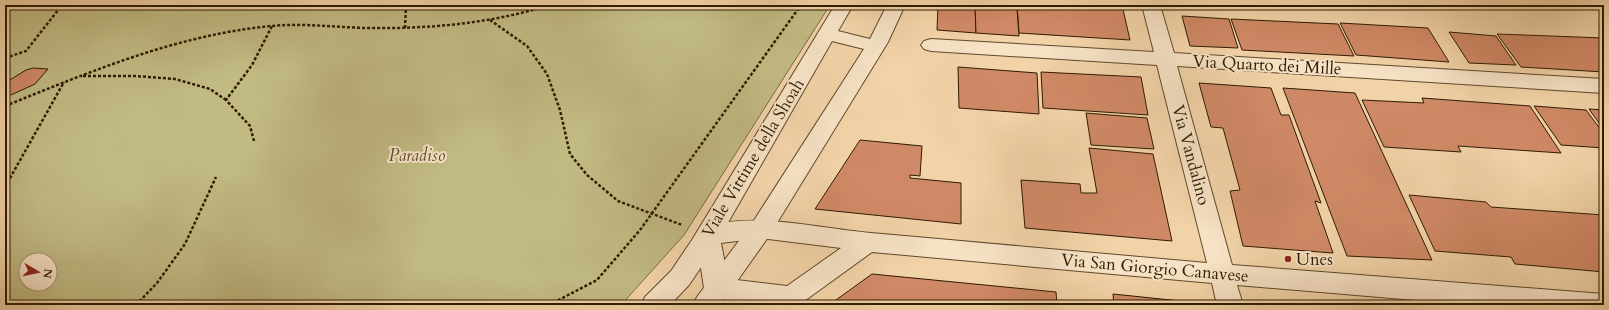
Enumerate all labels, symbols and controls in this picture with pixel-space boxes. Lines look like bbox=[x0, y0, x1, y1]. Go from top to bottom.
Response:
street label: Via Quarto dei Mille bbox=[1192, 50, 1342, 80]
street label: Viale Vittime della Shoah bbox=[696, 74, 810, 242]
street label: Via Vandalino bbox=[1167, 102, 1215, 208]
park label: Paradiso bbox=[389, 144, 445, 167]
street label: Via San Giorgio Canavese bbox=[1060, 248, 1250, 288]
place label: Unes bbox=[1296, 248, 1333, 271]
north arrow bbox=[18, 252, 58, 292]
marker: Unes bbox=[1283, 254, 1293, 264]
text: N bbox=[39, 268, 56, 280]

